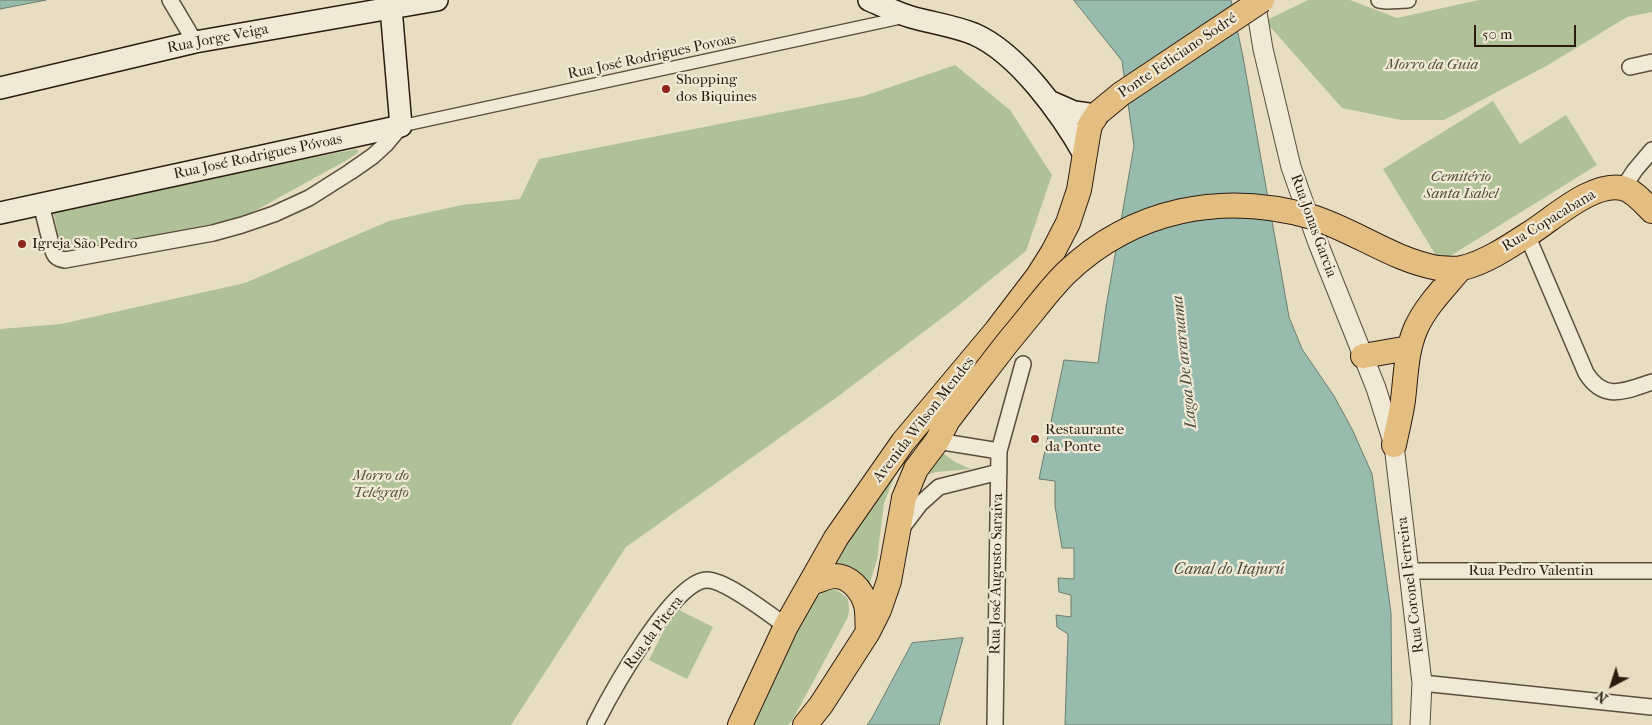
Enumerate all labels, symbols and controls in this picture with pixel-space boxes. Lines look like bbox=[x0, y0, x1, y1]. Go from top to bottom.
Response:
street label: Ponte Feliciano Sodré bbox=[1115, 10, 1241, 102]
scale bar bbox=[1477, 15, 1580, 47]
street label: Rua Jorge Veiga bbox=[166, 20, 270, 58]
text: 50 m bbox=[1482, 25, 1512, 43]
street label: Rua José Rodrigues Povoas bbox=[566, 30, 738, 84]
park label: Morro da Guia bbox=[1386, 56, 1478, 74]
place label: Shopping dos Biquines bbox=[676, 71, 757, 106]
marker: Shopping dos Biquines bbox=[660, 83, 672, 95]
street label: Rua José Rodrigues Póvoas bbox=[172, 130, 344, 184]
park label: Cemitério Santa Isabel bbox=[1424, 168, 1498, 203]
street label: Rua Jonas Garcia bbox=[1286, 172, 1340, 280]
street label: Rua Copacabana bbox=[1499, 186, 1599, 256]
place label: Igreja São Pedro bbox=[32, 235, 137, 253]
marker: Igreja São Pedro bbox=[16, 238, 28, 250]
water label: Lagoa De araruama bbox=[1168, 294, 1202, 430]
street label: Avenida Wilson Mendes bbox=[869, 354, 979, 486]
place label: Restaurante da Ponte bbox=[1045, 421, 1124, 456]
marker: Restaurante da Ponte bbox=[1029, 433, 1041, 445]
park label: Morro do Telégrafo bbox=[353, 467, 409, 502]
street label: Rua José Augusto Saraiva bbox=[987, 493, 1007, 655]
street label: Rua Coronel Ferreira bbox=[1394, 516, 1428, 654]
water label: Canal do Itajurú bbox=[1174, 560, 1284, 580]
street label: Rua Pedro Valentin bbox=[1468, 562, 1594, 580]
street label: Rua da Pitera bbox=[621, 593, 687, 673]
north arrow bbox=[1587, 660, 1637, 710]
text: N bbox=[1593, 687, 1612, 707]

